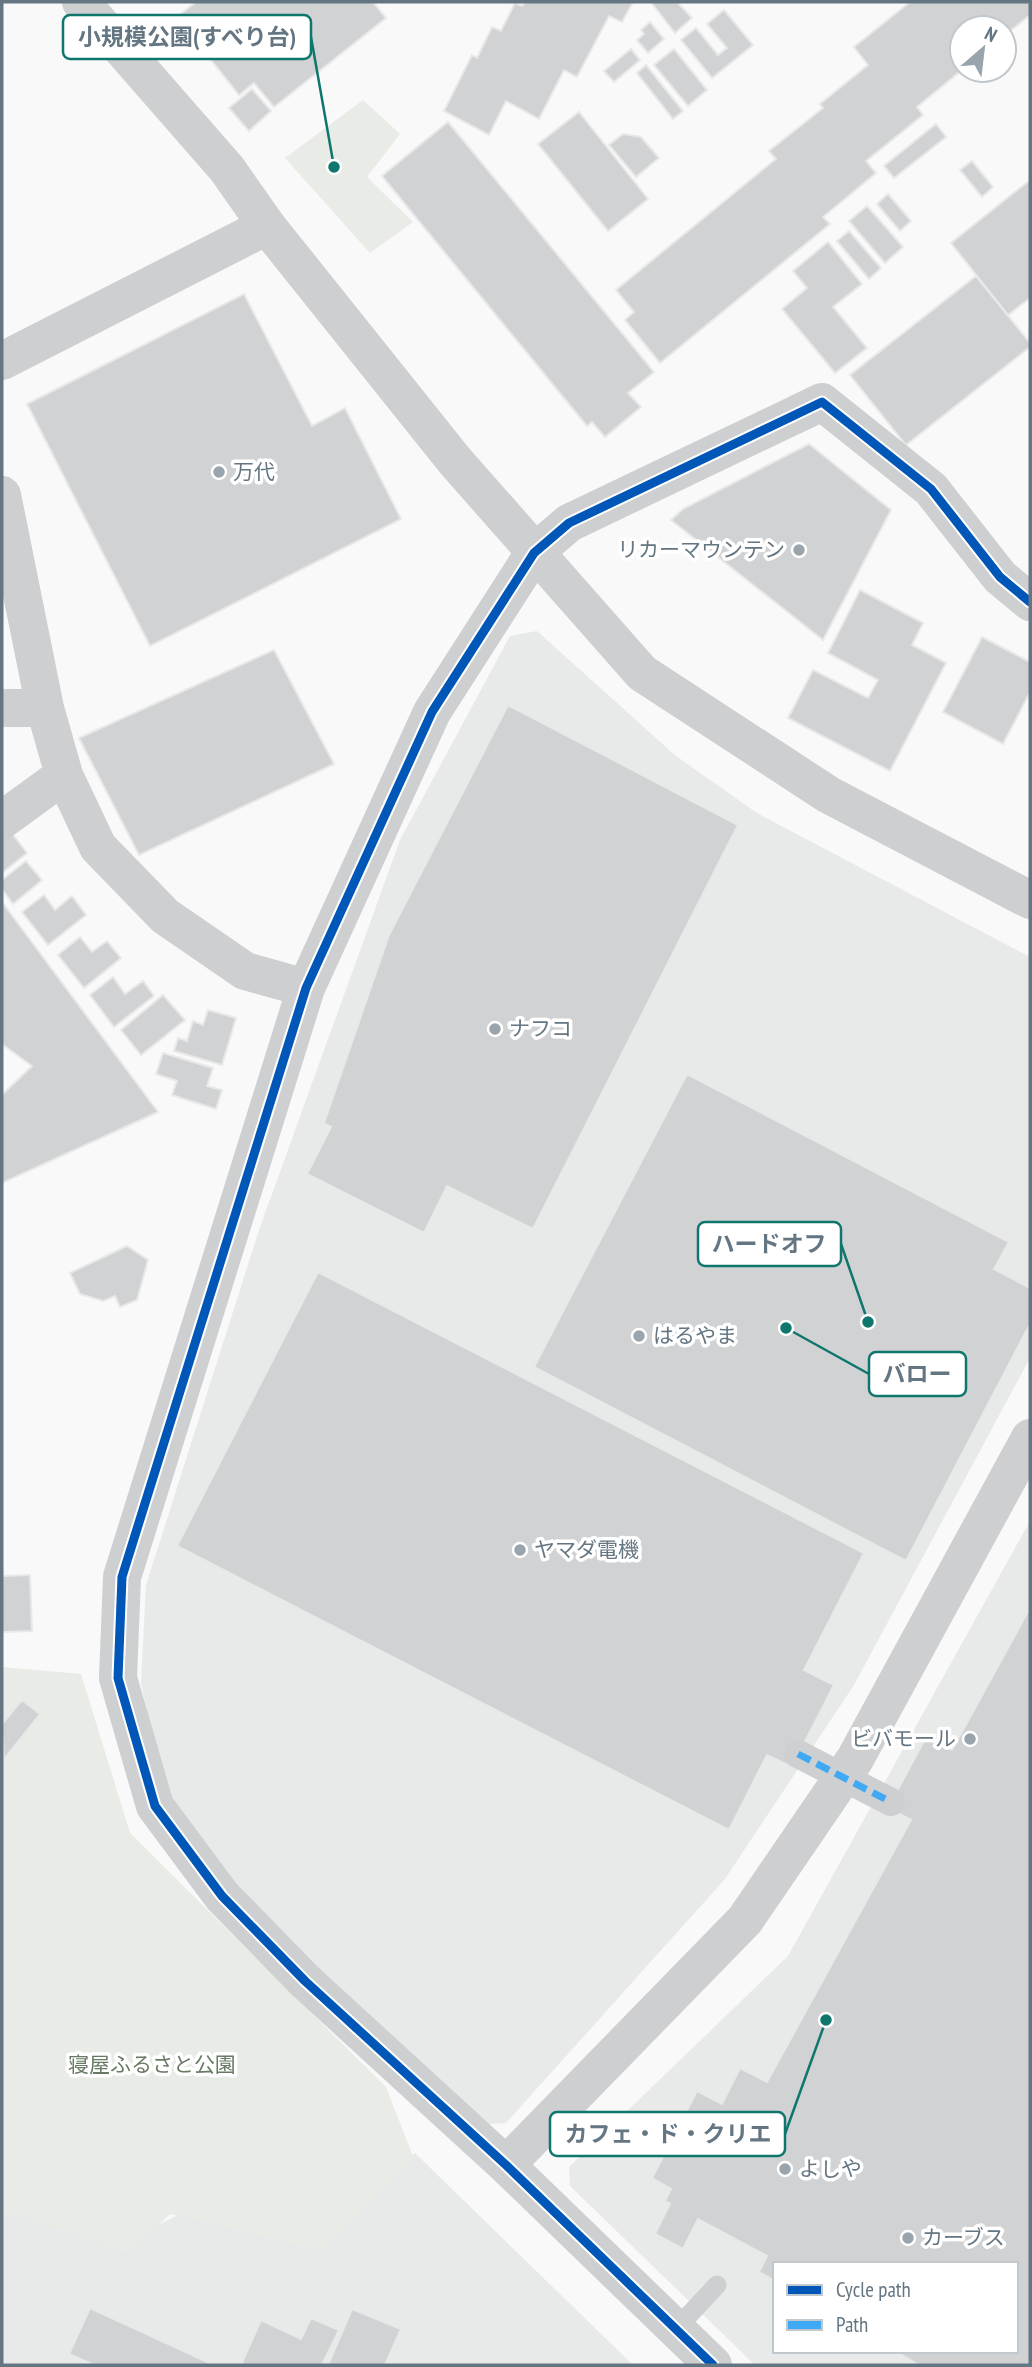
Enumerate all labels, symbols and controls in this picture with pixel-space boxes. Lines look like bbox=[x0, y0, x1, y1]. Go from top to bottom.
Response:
north arrow bbox=[948, 14, 1018, 84]
callout: 小規模公園(すべり台) bbox=[63, 15, 311, 59]
text: N bbox=[981, 21, 1001, 47]
text: 小規模公園(すべり台) bbox=[78, 22, 296, 51]
place label: 万代 bbox=[233, 458, 275, 485]
marker: 万代 bbox=[211, 464, 227, 480]
place label: リカーマウンテン bbox=[617, 536, 785, 563]
marker: リカーマウンテン bbox=[791, 542, 807, 558]
place label: ナフコ bbox=[509, 1015, 572, 1042]
marker: ナフコ bbox=[487, 1021, 503, 1037]
callout: ハードオフ bbox=[698, 1222, 841, 1266]
text: ハードオフ bbox=[712, 1229, 827, 1258]
place label: はるやま bbox=[653, 1322, 737, 1349]
marker: はるやま bbox=[631, 1328, 647, 1344]
callout: バロー bbox=[869, 1352, 966, 1396]
text: バロー bbox=[883, 1359, 952, 1388]
place label: ヤマダ電機 bbox=[534, 1536, 639, 1563]
marker: ヤマダ電機 bbox=[512, 1542, 528, 1558]
place label: ビバモール bbox=[851, 1725, 956, 1752]
marker: ビバモール bbox=[962, 1731, 978, 1747]
park label: 寝屋ふるさと公園 bbox=[68, 2051, 236, 2078]
callout: カフェ・ド・クリエ bbox=[550, 2112, 785, 2156]
text: カフェ・ド・クリエ bbox=[565, 2119, 772, 2148]
place label: よしや bbox=[799, 2155, 862, 2182]
marker: よしや bbox=[777, 2161, 793, 2177]
place label: カーブス bbox=[922, 2224, 1005, 2251]
marker: カーブス bbox=[900, 2230, 916, 2246]
legend bbox=[773, 2262, 1018, 2353]
text: Cycle path bbox=[836, 2276, 911, 2303]
text: Path bbox=[836, 2311, 868, 2338]

